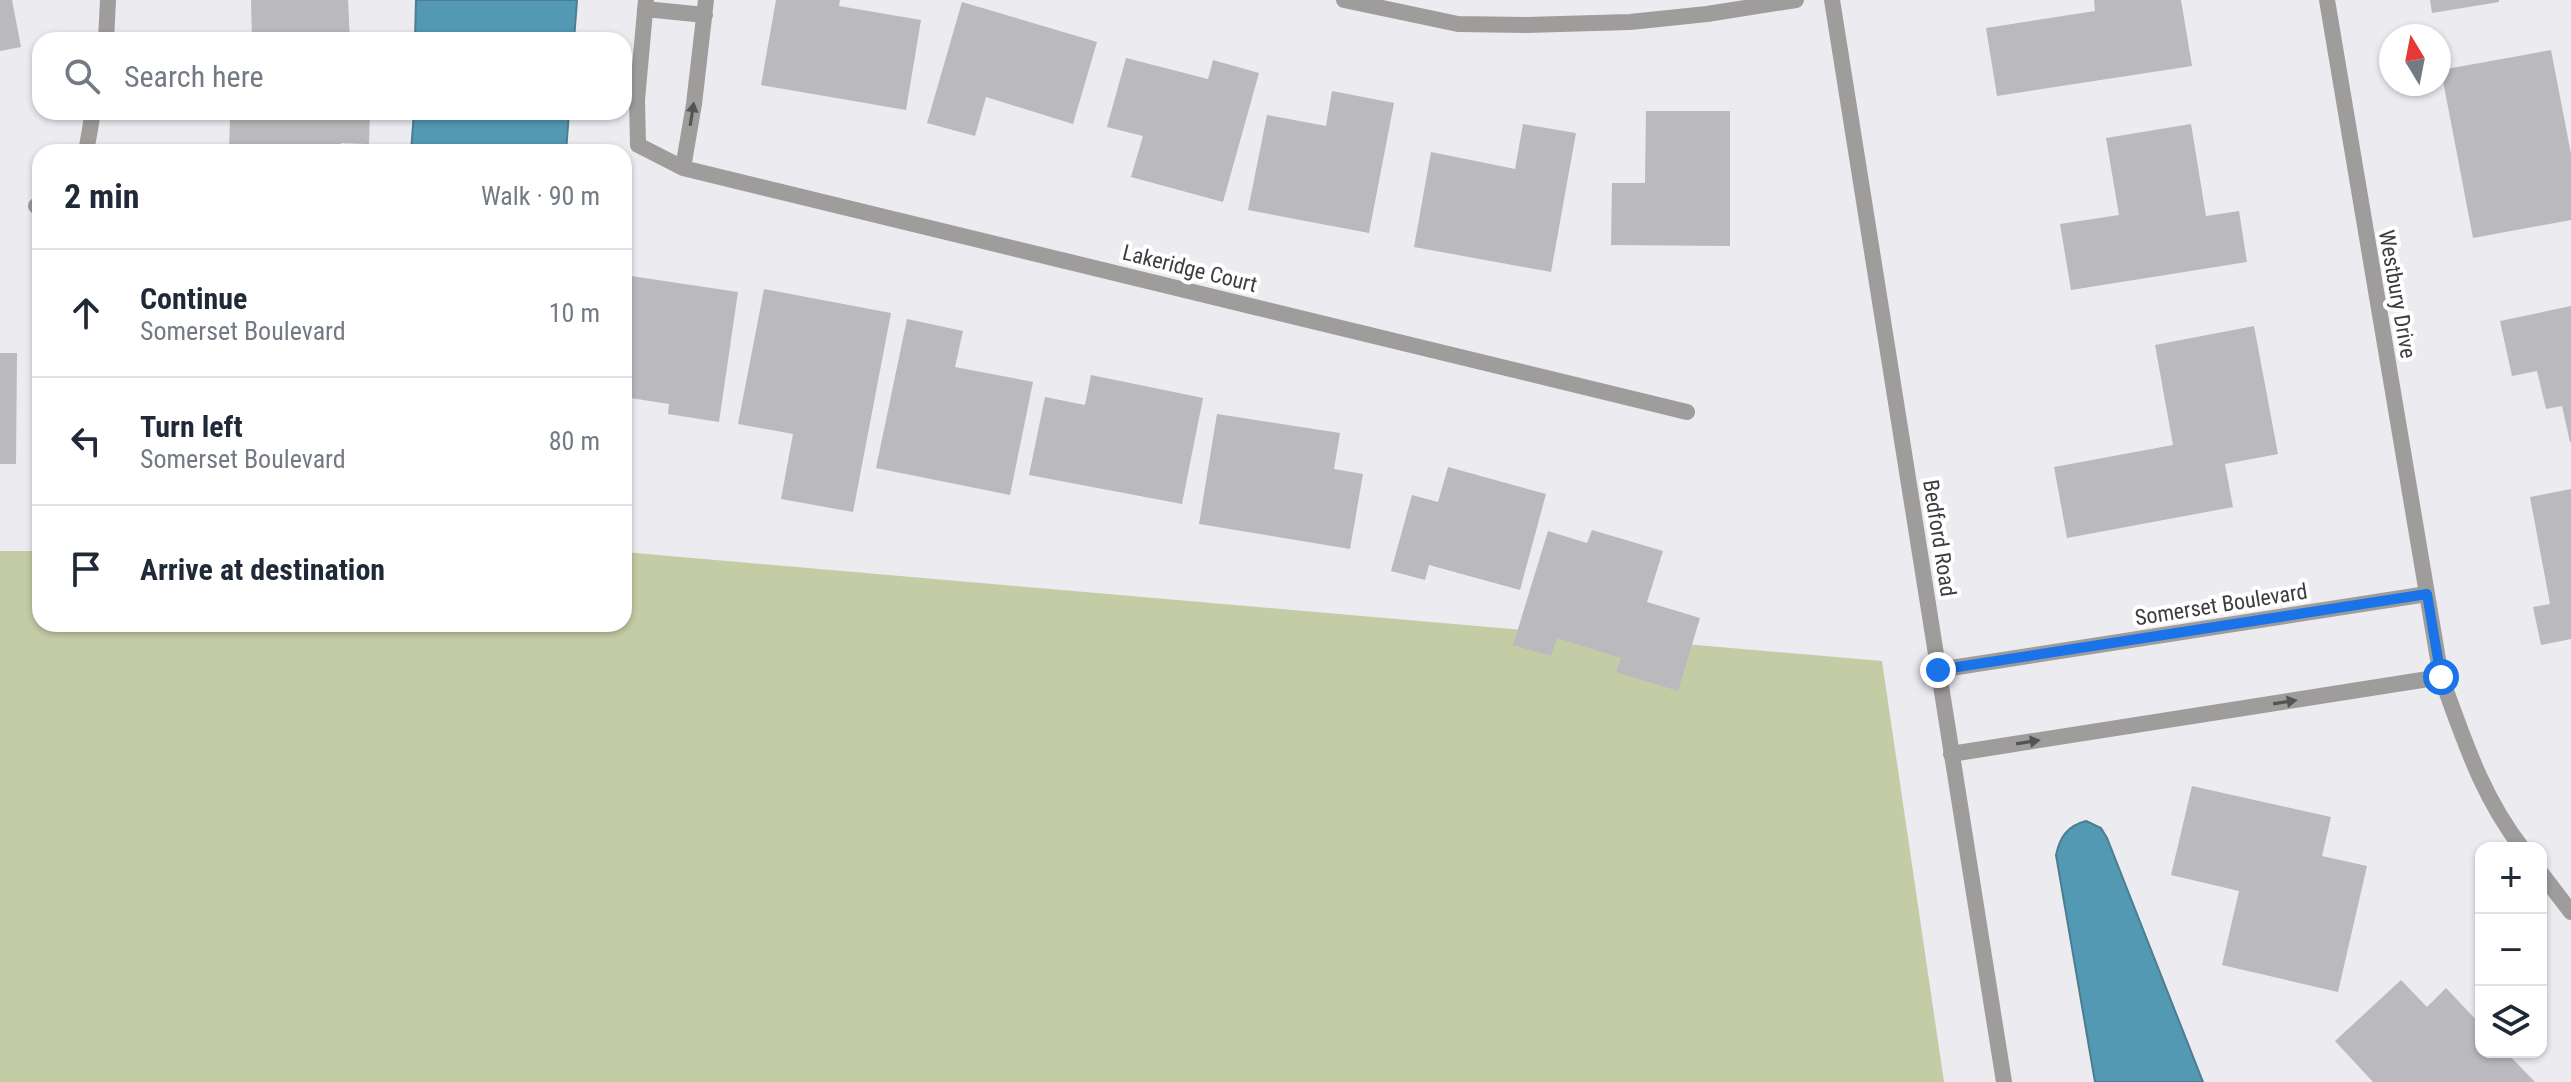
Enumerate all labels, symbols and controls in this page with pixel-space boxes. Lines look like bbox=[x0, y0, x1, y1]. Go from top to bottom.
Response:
north arrow bbox=[2379, 24, 2451, 96]
search box bbox=[32, 32, 632, 120]
icon: search bbox=[60, 54, 104, 98]
text: Search here bbox=[124, 59, 264, 94]
one-way arrow bbox=[686, 101, 699, 126]
text: 2 min bbox=[64, 176, 140, 216]
text: Walk · 90 m bbox=[481, 181, 600, 211]
street label: Westbury Drive bbox=[2374, 228, 2421, 360]
street label: Lakeridge Court bbox=[1120, 240, 1260, 297]
text: Continue bbox=[140, 281, 247, 316]
icon: ahead bbox=[64, 291, 108, 335]
text: 10 m bbox=[549, 298, 600, 328]
text: Somerset Boulevard bbox=[140, 316, 346, 346]
text: Turn left bbox=[140, 409, 243, 444]
icon: left bbox=[64, 419, 108, 463]
text: 80 m bbox=[549, 426, 600, 456]
text: Somerset Boulevard bbox=[140, 444, 346, 474]
street label: Bedford Road bbox=[1918, 478, 1961, 598]
icon: arrive bbox=[64, 547, 108, 591]
text: Arrive at destination bbox=[140, 552, 385, 587]
street label: Somerset Boulevard bbox=[2133, 579, 2309, 630]
route end bbox=[1920, 652, 1956, 688]
route start bbox=[2423, 659, 2459, 695]
one-way arrow bbox=[2273, 695, 2298, 707]
one-way arrow bbox=[2016, 735, 2041, 748]
map controls bbox=[2475, 842, 2547, 1058]
button: + bbox=[2475, 842, 2547, 914]
button: − bbox=[2475, 914, 2547, 986]
button: layers bbox=[2475, 986, 2547, 1058]

